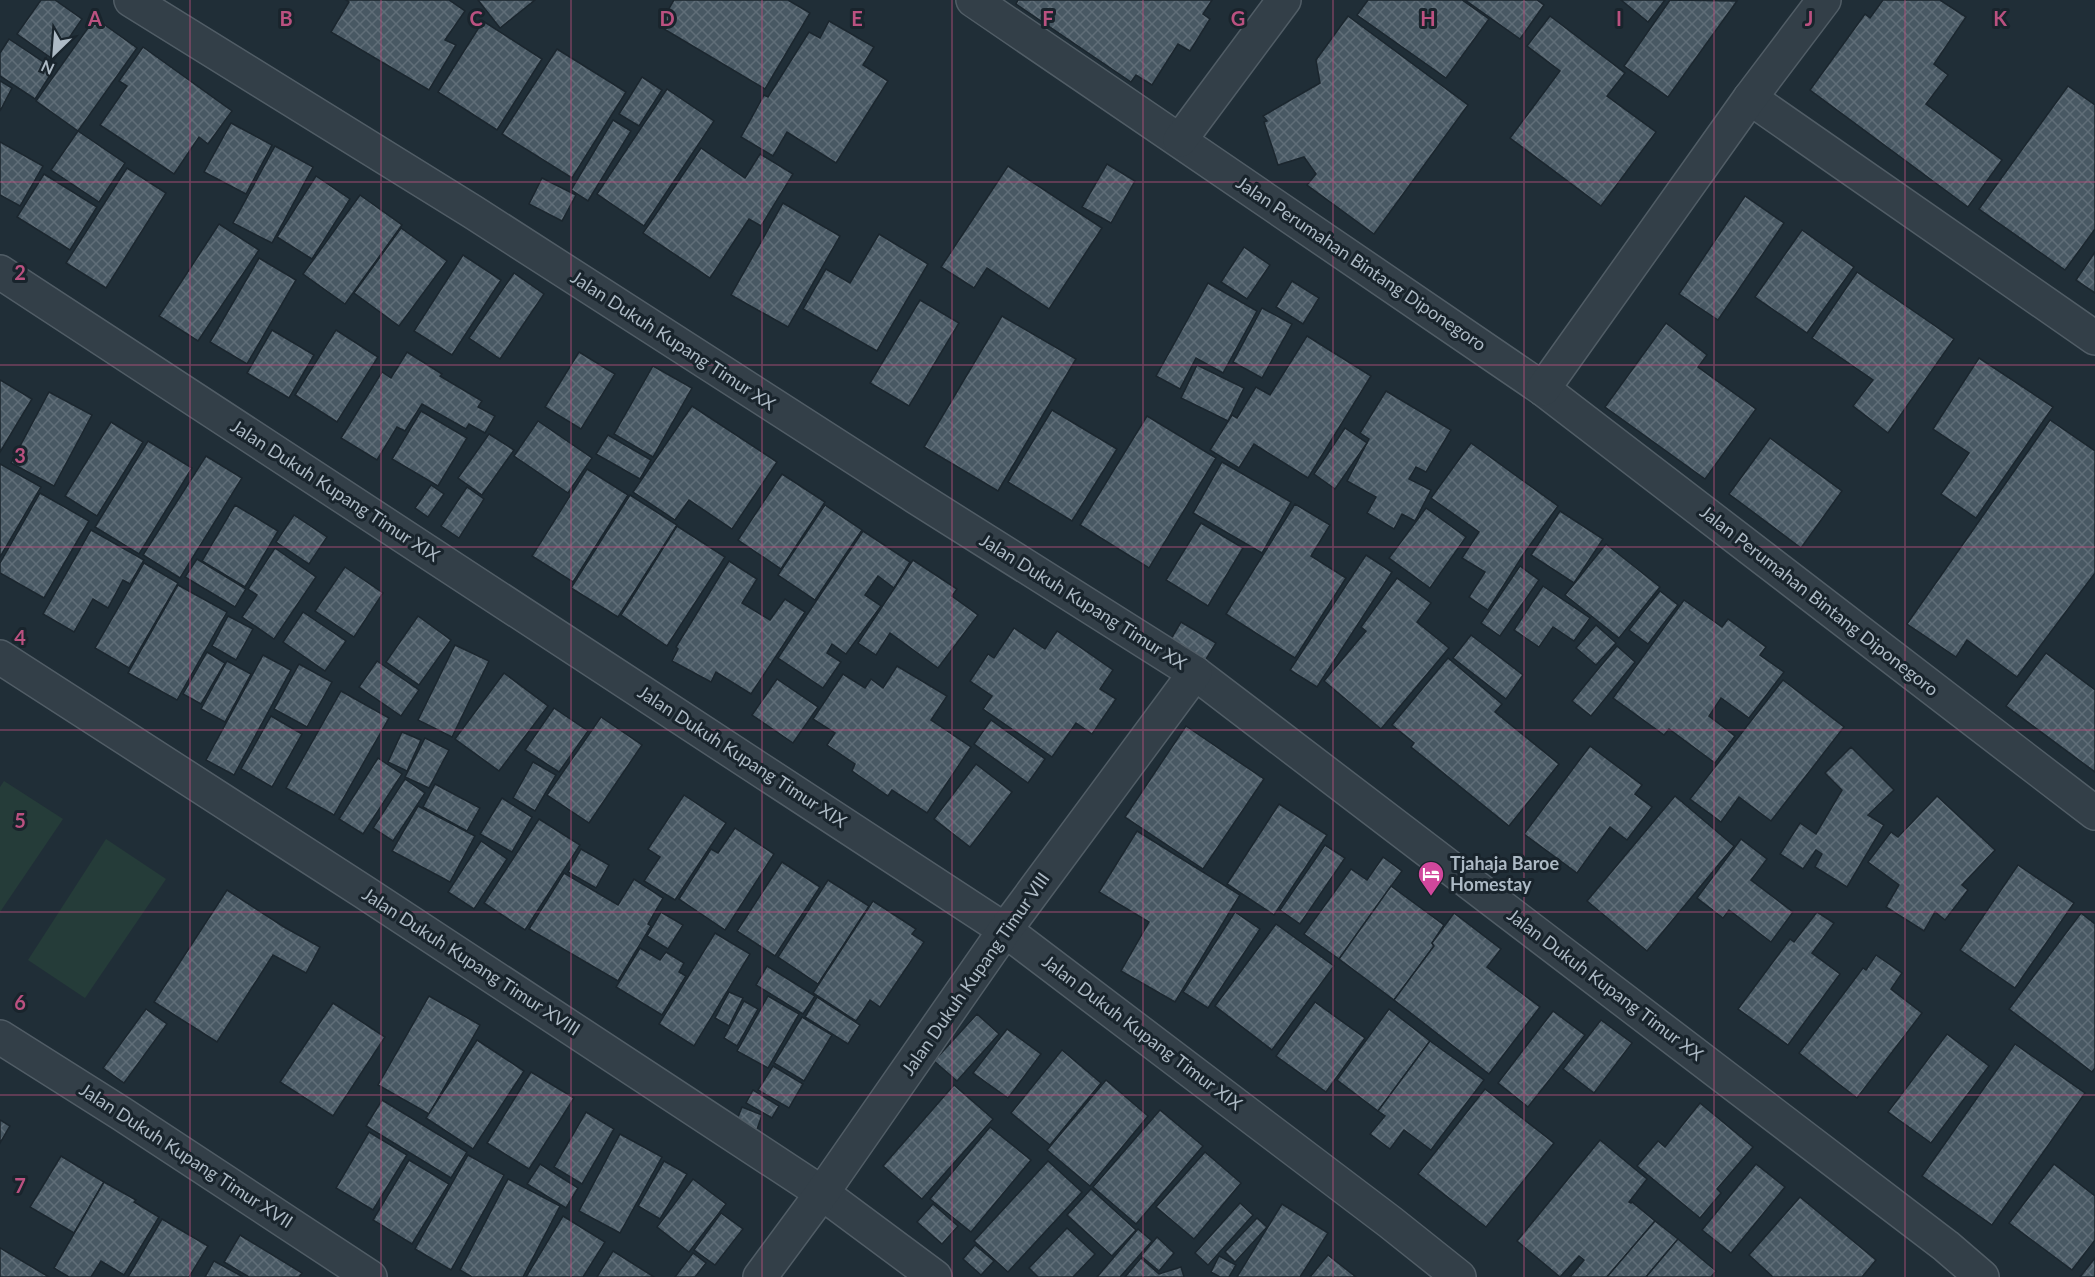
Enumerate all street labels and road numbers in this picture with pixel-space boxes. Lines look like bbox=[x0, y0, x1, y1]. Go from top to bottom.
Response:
street label: Jalan Perumahan Bintang Diponegoro bbox=[1233, 171, 1491, 355]
street label: Jalan Dukuh Kupang Timur XX bbox=[567, 266, 780, 415]
street label: Jalan Dukuh Kupang Timur XIX bbox=[227, 414, 444, 566]
street label: Jalan Perumahan Bintang Diponegoro bbox=[1696, 500, 1943, 700]
street label: Jalan Dukuh Kupang Timur XX bbox=[976, 528, 1191, 674]
street label: Jalan Dukuh Kupang Timur XIX bbox=[634, 680, 851, 832]
street label: Jalan Dukuh Kupang Timur VIII bbox=[897, 868, 1054, 1079]
street label: Jalan Dukuh Kupang Timur XVIII bbox=[359, 883, 584, 1040]
street label: Jalan Dukuh Kupang Timur XX bbox=[1503, 903, 1708, 1065]
street label: Jalan Dukuh Kupang Timur XIX bbox=[1038, 950, 1247, 1115]
street label: Jalan Dukuh Kupang Timur XVII bbox=[76, 1078, 297, 1232]

